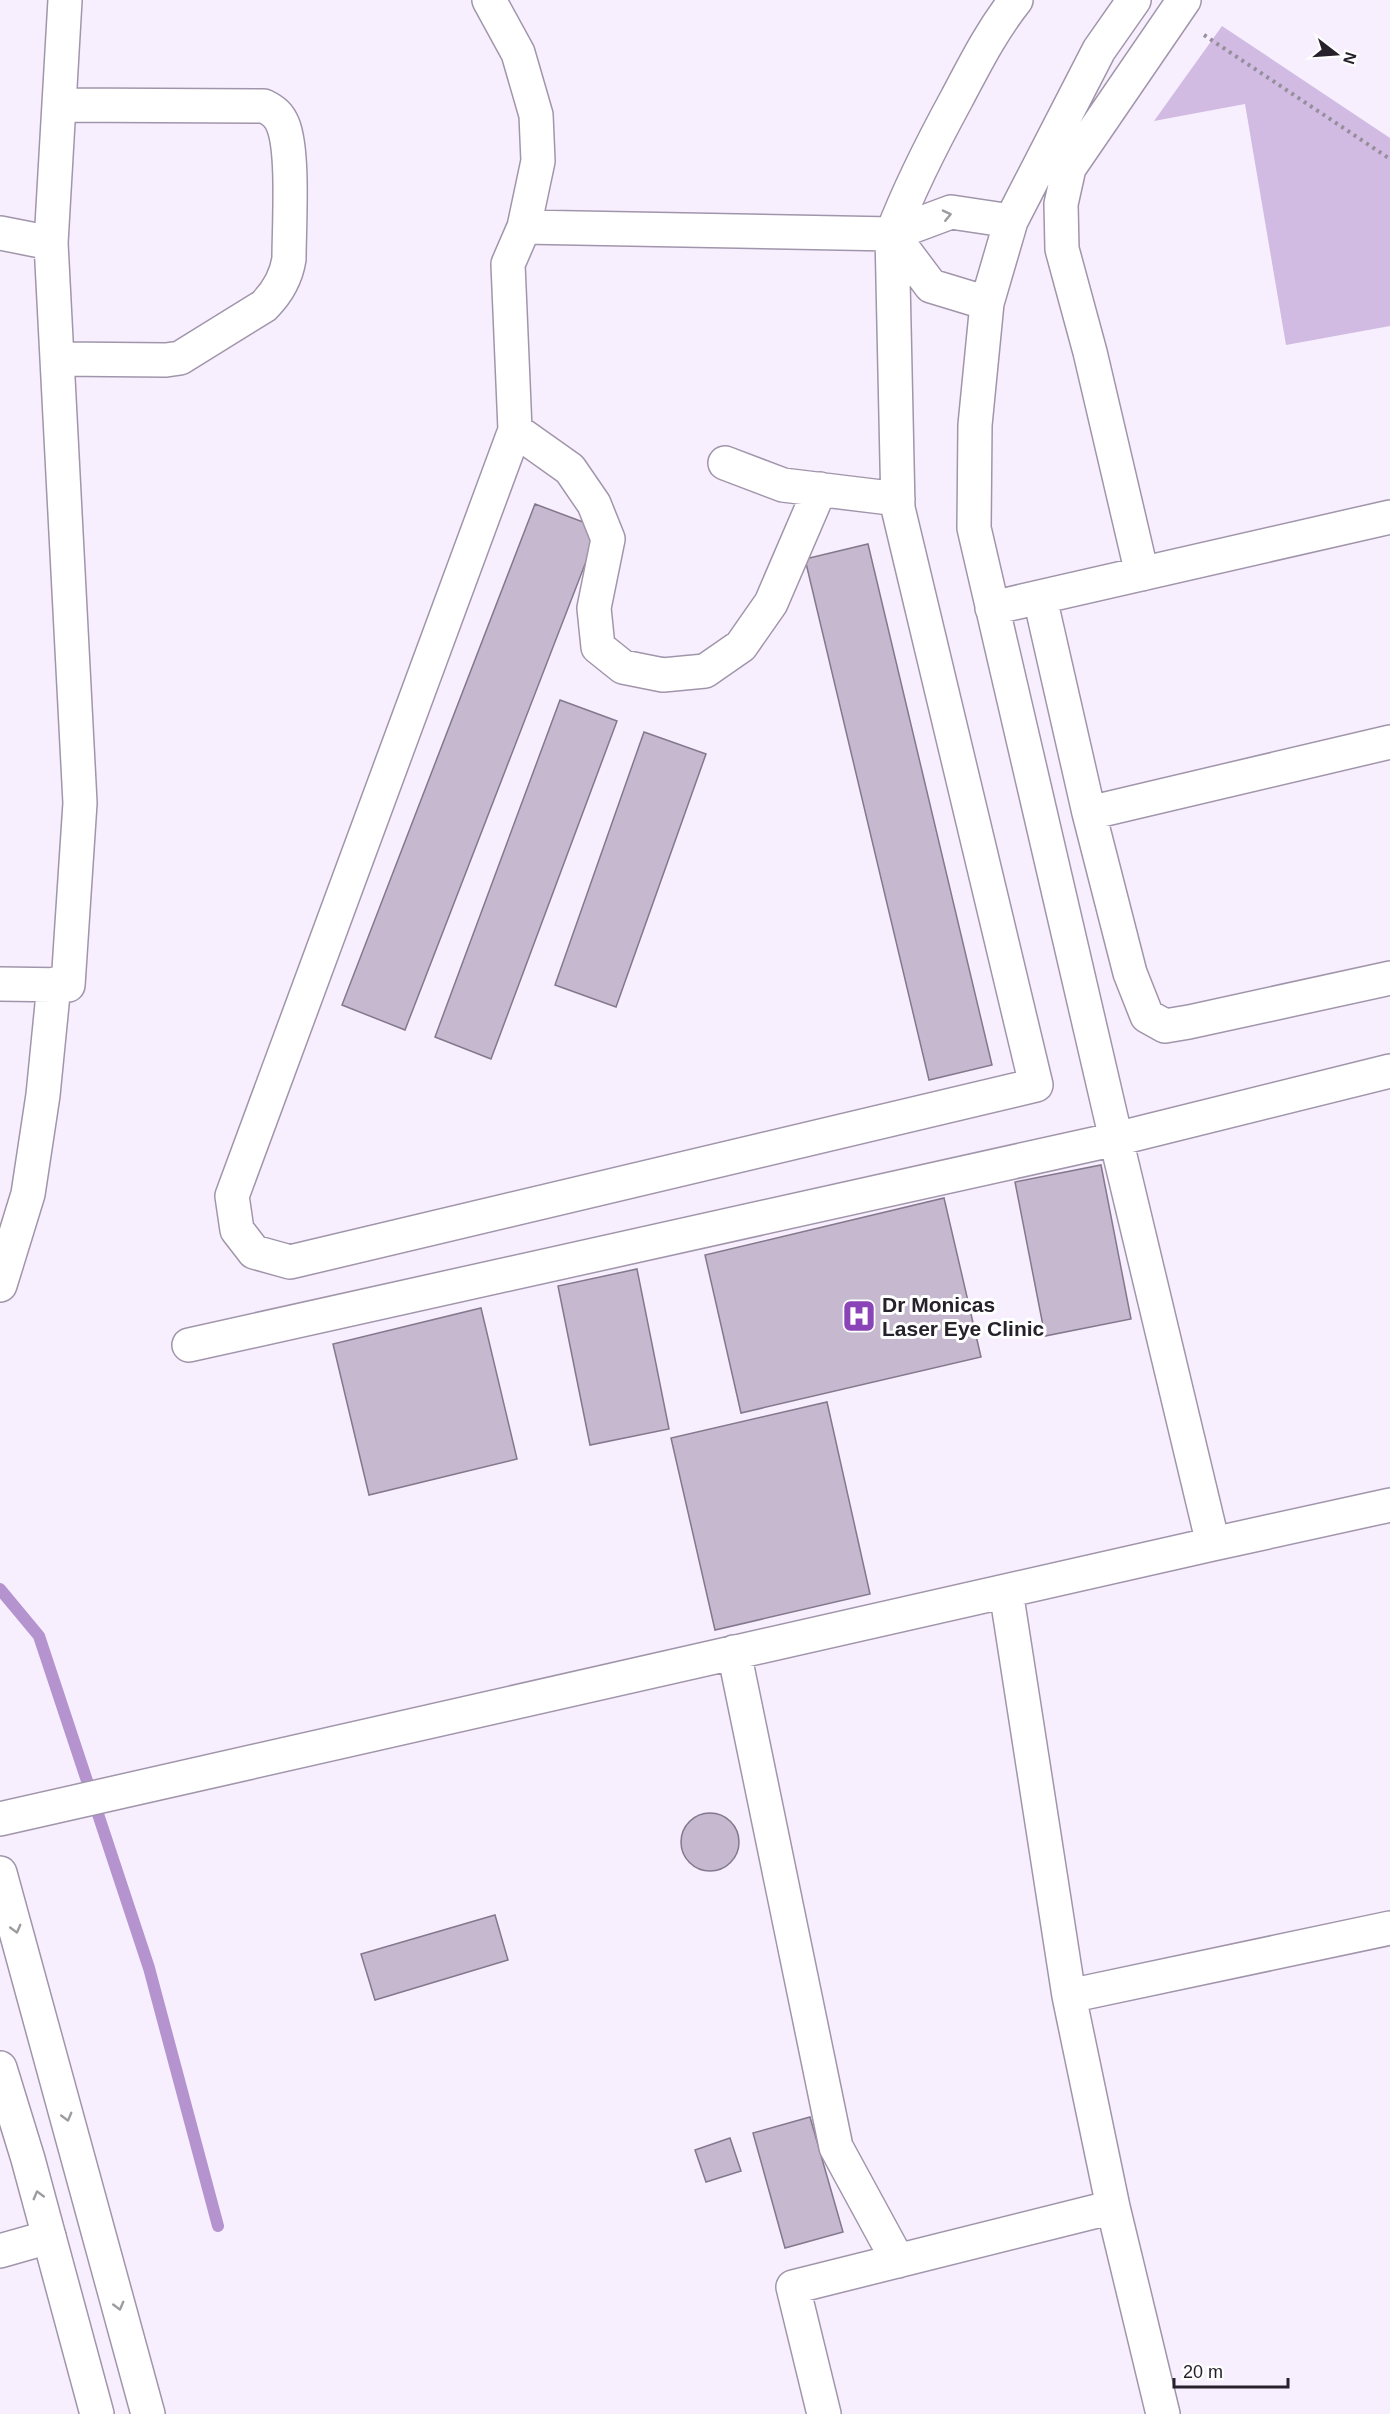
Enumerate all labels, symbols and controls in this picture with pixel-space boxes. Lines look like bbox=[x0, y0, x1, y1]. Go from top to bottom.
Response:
north arrow bbox=[1306, 24, 1366, 84]
text: N bbox=[1340, 50, 1360, 66]
one-way arrow bbox=[942, 209, 952, 222]
place label: Dr Monicas Laser Eye Clinic bbox=[882, 1293, 1045, 1340]
hospital icon: Dr Monicas Laser Eye Clinic bbox=[841, 1298, 877, 1334]
one-way arrow bbox=[8, 1924, 21, 1934]
one-way arrow bbox=[60, 2112, 73, 2122]
one-way arrow bbox=[33, 2191, 45, 2201]
one-way arrow bbox=[111, 2300, 124, 2310]
scale bar bbox=[1174, 2351, 1288, 2389]
text: 20 m bbox=[1183, 2362, 1223, 2382]

